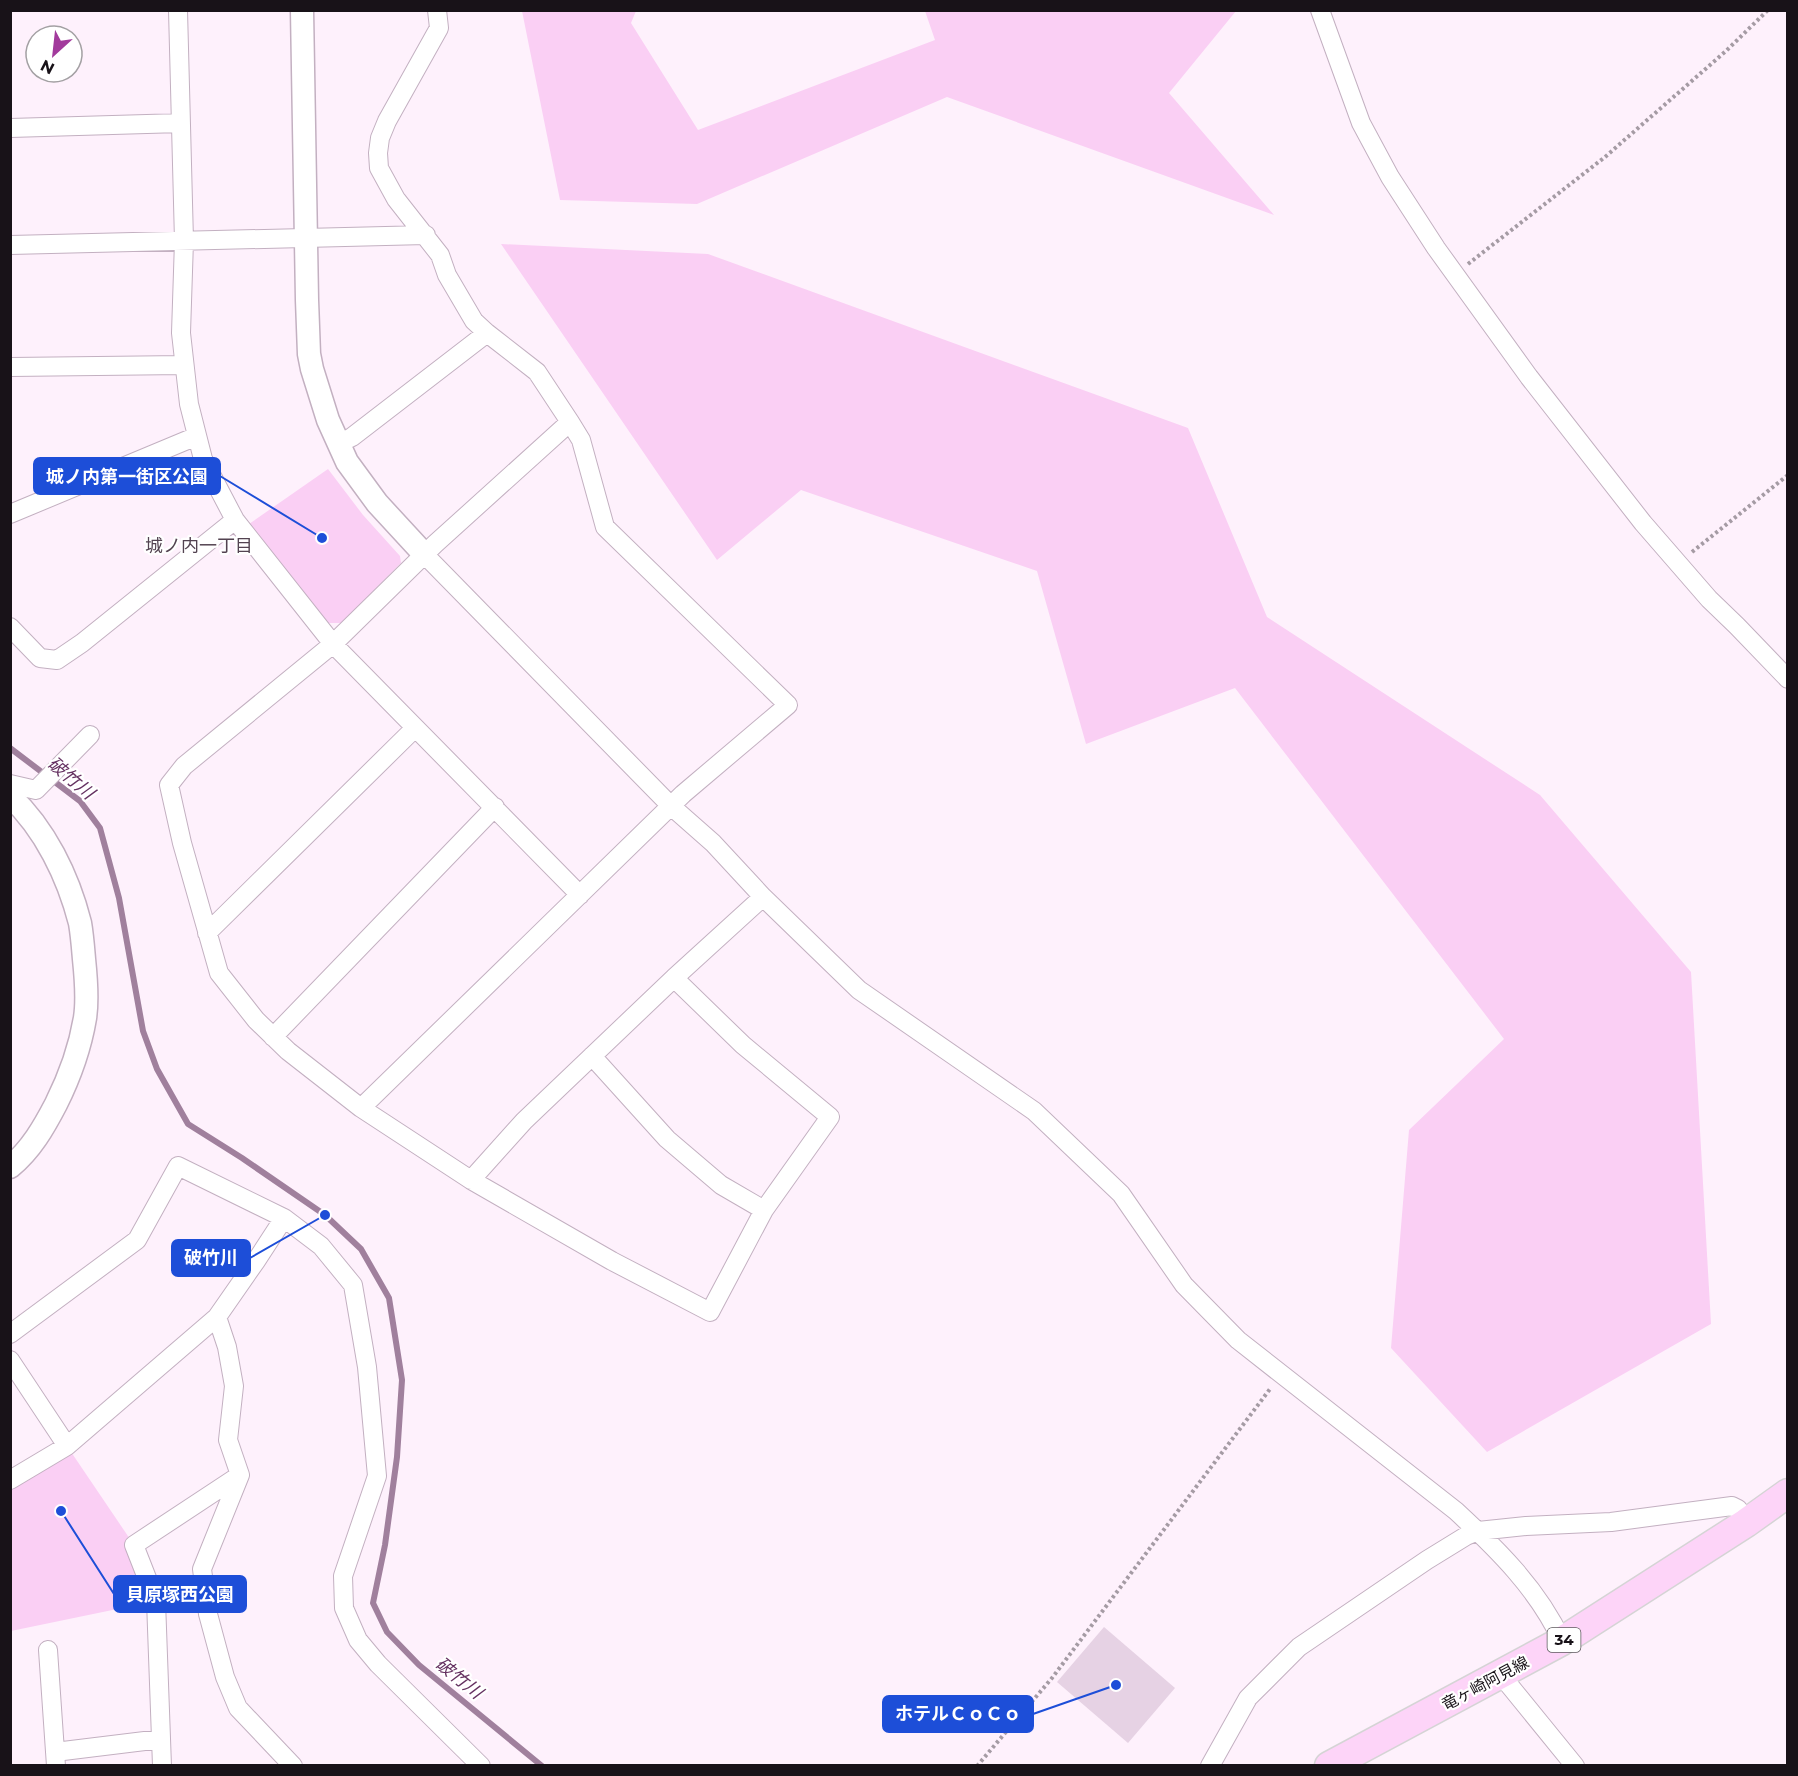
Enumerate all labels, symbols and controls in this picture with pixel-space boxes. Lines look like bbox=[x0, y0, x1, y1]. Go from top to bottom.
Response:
north arrow bbox=[24, 24, 84, 84]
text: N bbox=[37, 56, 57, 78]
callout: 城ノ内第一街区公園 bbox=[34, 458, 220, 494]
text: 城ノ内第一街区公園 bbox=[46, 466, 208, 488]
district label: 城ノ内一丁目 bbox=[145, 535, 253, 557]
water label: 破竹川 bbox=[43, 752, 100, 805]
callout: 破竹川 bbox=[172, 1240, 250, 1276]
text: 破竹川 bbox=[184, 1247, 238, 1269]
callout: 貝原塚西公園 bbox=[114, 1576, 246, 1612]
text: 貝原塚西公園 bbox=[126, 1584, 234, 1606]
road number: 34 bbox=[1548, 1628, 1580, 1652]
water label: 破竹川 bbox=[431, 1652, 488, 1705]
street label: 竜ヶ崎阿見線 bbox=[1438, 1653, 1532, 1714]
callout: ホテルＣｏＣｏ bbox=[883, 1696, 1033, 1732]
text: ホテルＣｏＣｏ bbox=[895, 1703, 1021, 1725]

